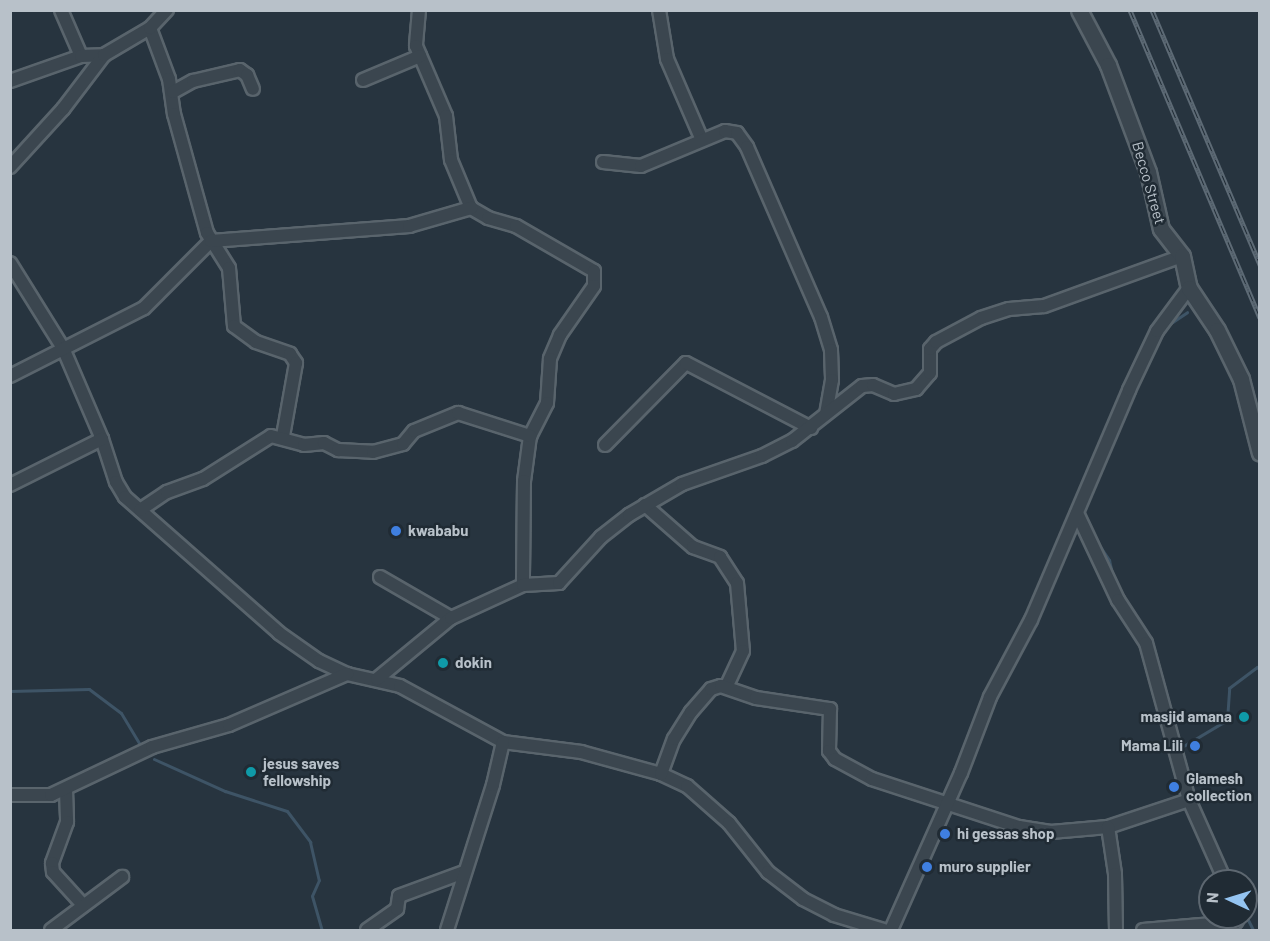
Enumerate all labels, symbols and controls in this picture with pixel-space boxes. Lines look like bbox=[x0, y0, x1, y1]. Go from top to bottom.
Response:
street label: Becco Street bbox=[1129, 140, 1169, 226]
place label: kwababu bbox=[408, 522, 468, 540]
marker: kwababu bbox=[389, 524, 403, 538]
place label: dokin bbox=[455, 654, 492, 672]
marker: dokin bbox=[436, 656, 450, 670]
place label: masjid amana bbox=[1140, 708, 1232, 726]
marker: masjid amana bbox=[1237, 710, 1251, 724]
place label: Mama Lili bbox=[1121, 737, 1183, 755]
marker: Mama Lili bbox=[1188, 739, 1202, 753]
place label: jesus saves fellowship bbox=[263, 754, 339, 789]
marker: jesus saves fellowship bbox=[244, 765, 258, 779]
place label: Glamesh collection bbox=[1186, 769, 1252, 804]
marker: Glamesh collection bbox=[1167, 780, 1181, 794]
place label: hi gessas shop bbox=[957, 825, 1054, 843]
marker: hi gessas shop bbox=[938, 827, 952, 841]
place label: muro supplier bbox=[939, 858, 1031, 876]
marker: muro supplier bbox=[920, 860, 934, 874]
north arrow bbox=[1198, 869, 1258, 929]
text: N bbox=[1202, 892, 1221, 904]

